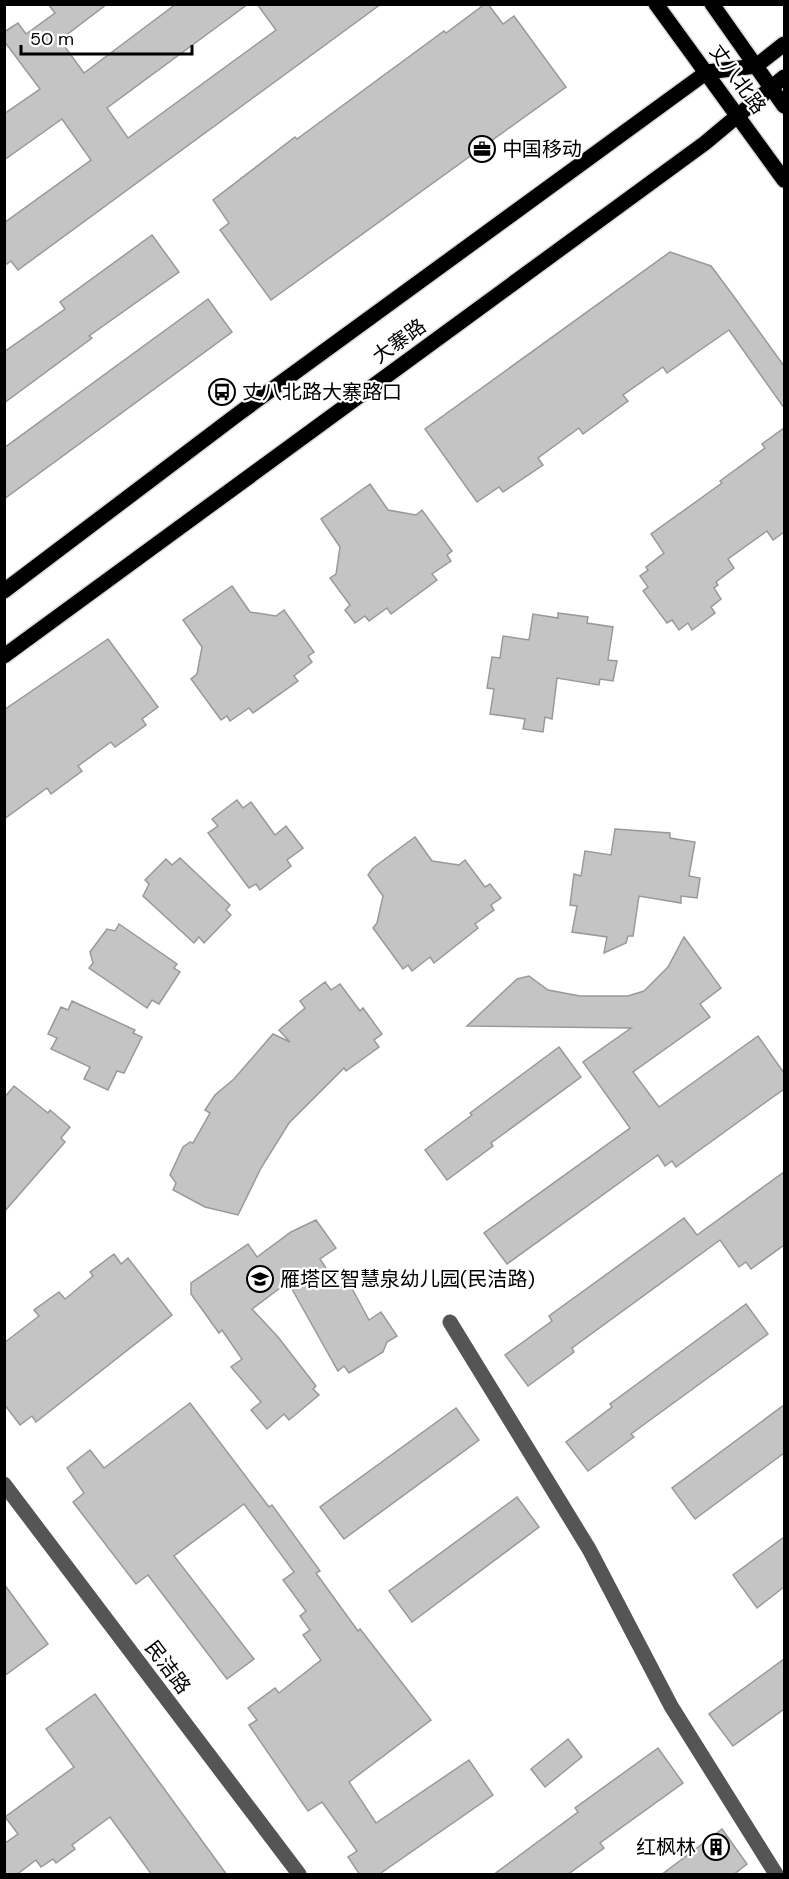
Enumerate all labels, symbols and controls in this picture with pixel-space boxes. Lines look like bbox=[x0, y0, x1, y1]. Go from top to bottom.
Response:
scale bar bbox=[21, 18, 192, 56]
text: 50 m bbox=[30, 27, 74, 51]
street label: 丈八北路 bbox=[704, 39, 772, 119]
office icon: 中国移动 bbox=[467, 134, 497, 164]
place label: 中国移动 bbox=[502, 136, 582, 162]
street label: 大寨路 bbox=[367, 313, 431, 369]
bus stop icon: 丈八北路大寨路口 bbox=[207, 377, 237, 407]
place label: 丈八北路大寨路口 bbox=[242, 379, 402, 405]
school or university icon: 雁塔区智慧泉幼儿园(民洁路) bbox=[245, 1264, 275, 1294]
place label: 雁塔区智慧泉幼儿园(民洁路) bbox=[280, 1266, 535, 1292]
street label: 民洁路 bbox=[140, 1635, 196, 1699]
building icon: 红枫林 bbox=[701, 1832, 731, 1862]
place label: 红枫林 bbox=[636, 1834, 696, 1860]

